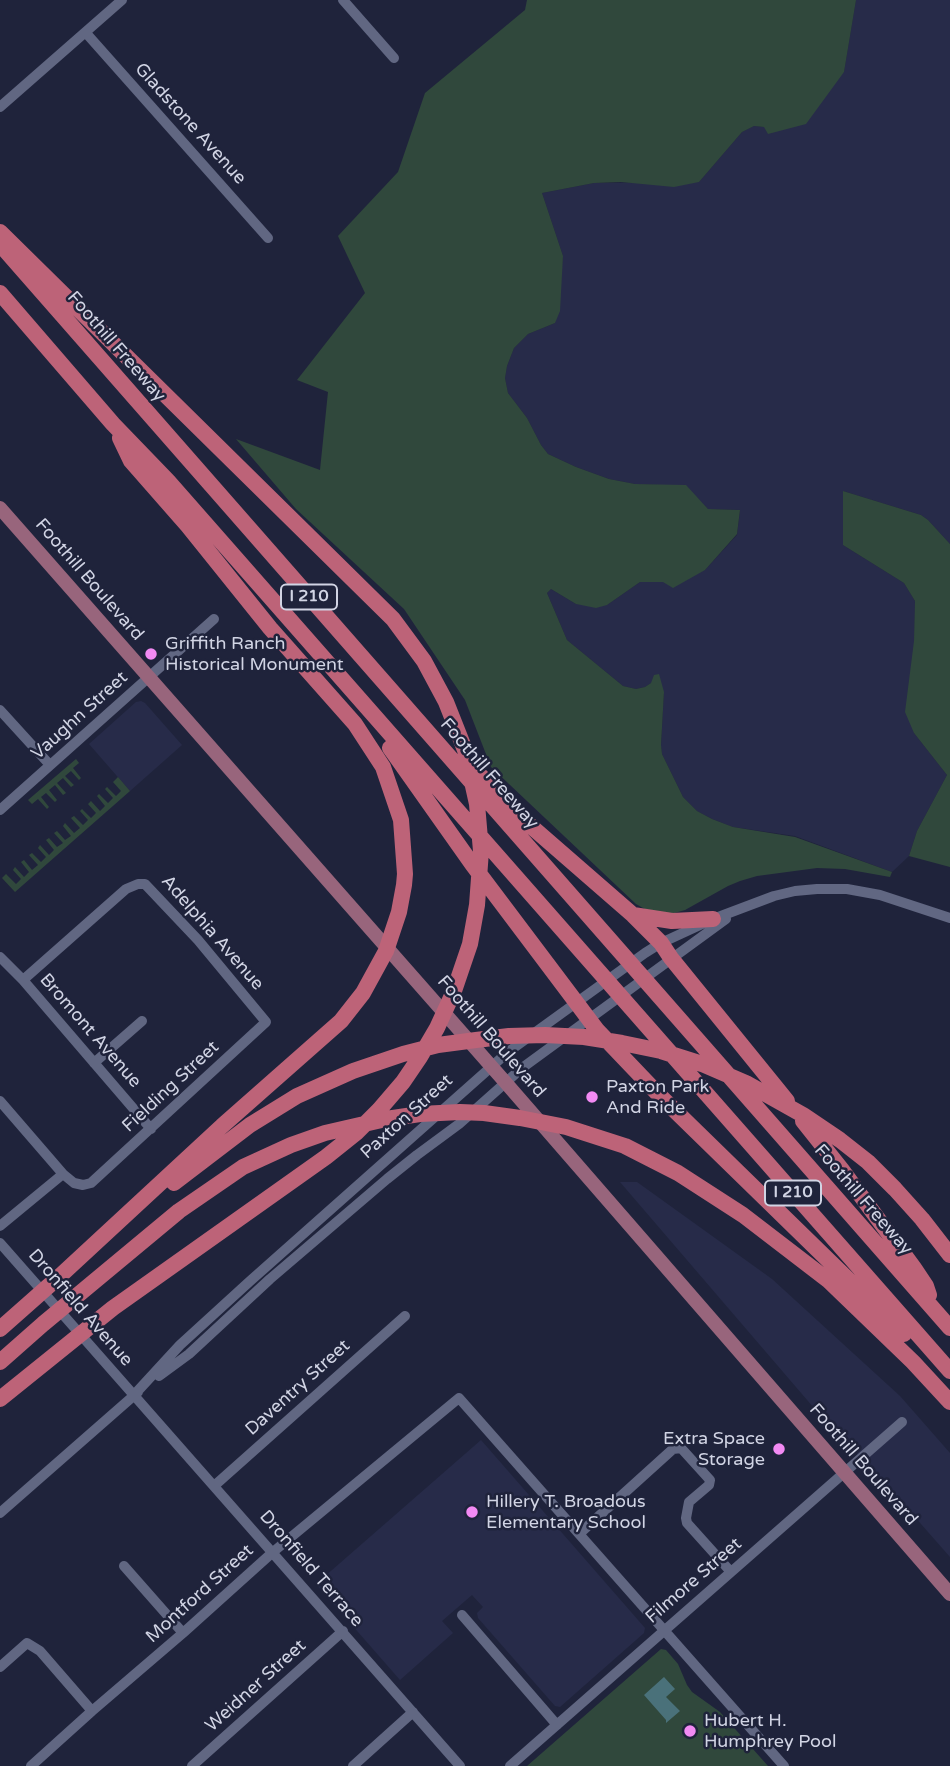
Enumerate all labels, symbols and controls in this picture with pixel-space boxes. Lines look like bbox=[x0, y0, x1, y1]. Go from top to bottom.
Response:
street label: Gladstone Avenue bbox=[130, 59, 250, 189]
street label: Foothill Freeway bbox=[62, 287, 170, 407]
street label: Foothill Boulevard bbox=[30, 515, 148, 645]
road number: I 210 bbox=[281, 584, 337, 610]
place label: Griffith Ranch Historical Monument bbox=[165, 633, 344, 676]
marker: Griffith Ranch Historical Monument bbox=[143, 646, 159, 662]
street label: Vaughn Street bbox=[27, 667, 133, 765]
street label: Foothill Freeway bbox=[435, 714, 543, 834]
street label: Adelphia Avenue bbox=[156, 871, 268, 995]
street label: Bromont Avenue bbox=[35, 970, 145, 1092]
street label: Foothill Boulevard bbox=[432, 972, 550, 1102]
street label: Fielding Street bbox=[118, 1037, 224, 1137]
street label: Paxton Street bbox=[357, 1070, 457, 1164]
place label: Paxton Park And Ride bbox=[606, 1076, 709, 1118]
marker: Paxton Park And Ride bbox=[584, 1089, 600, 1105]
street label: Foothill Freeway bbox=[809, 1140, 917, 1260]
road number: I 210 bbox=[765, 1180, 821, 1205]
street label: Dronfield Avenue bbox=[23, 1245, 137, 1371]
street label: Daventry Street bbox=[241, 1335, 355, 1441]
street label: Foothill Boulevard bbox=[804, 1400, 922, 1530]
place label: Extra Space Storage bbox=[663, 1428, 765, 1470]
marker: Extra Space Storage bbox=[771, 1441, 787, 1457]
place label: Hillery T. Broadous Elementary School bbox=[486, 1491, 646, 1534]
marker: Hillery T. Broadous Elementary School bbox=[464, 1504, 480, 1520]
street label: Dronfield Terrace bbox=[254, 1506, 368, 1632]
street label: Filmore Street bbox=[642, 1533, 746, 1629]
street label: Montford Street bbox=[142, 1540, 258, 1648]
street label: Weidner Street bbox=[201, 1635, 311, 1737]
place label: Hubert H. Humphrey Pool bbox=[704, 1710, 836, 1752]
marker: Hubert H. Humphrey Pool bbox=[682, 1723, 698, 1739]

